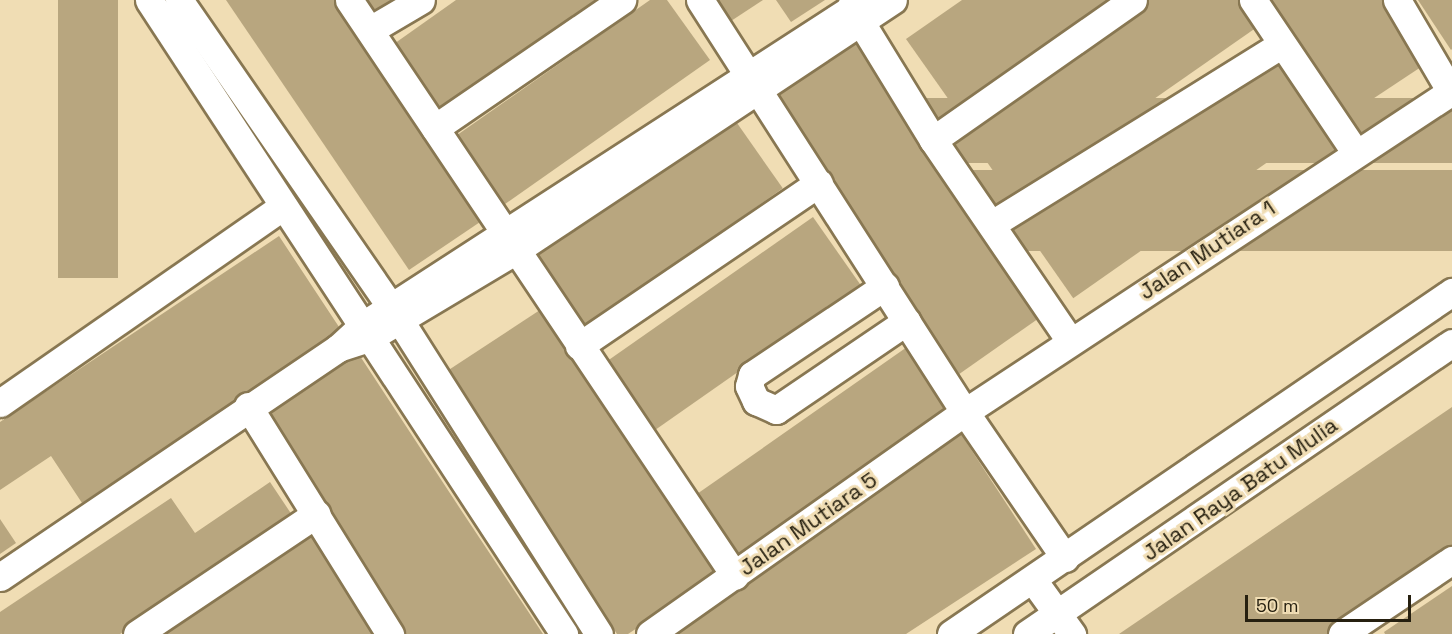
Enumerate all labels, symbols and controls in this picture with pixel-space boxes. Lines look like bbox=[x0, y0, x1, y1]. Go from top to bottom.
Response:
street label: Jalan Mutiara 1 bbox=[1134, 195, 1280, 305]
street label: Jalan Raya Batu Mulia bbox=[1137, 412, 1343, 566]
street label: Jalan Mutiara 5 bbox=[734, 467, 882, 581]
scale bar bbox=[1248, 583, 1414, 621]
text: 50 m bbox=[1256, 594, 1298, 617]

